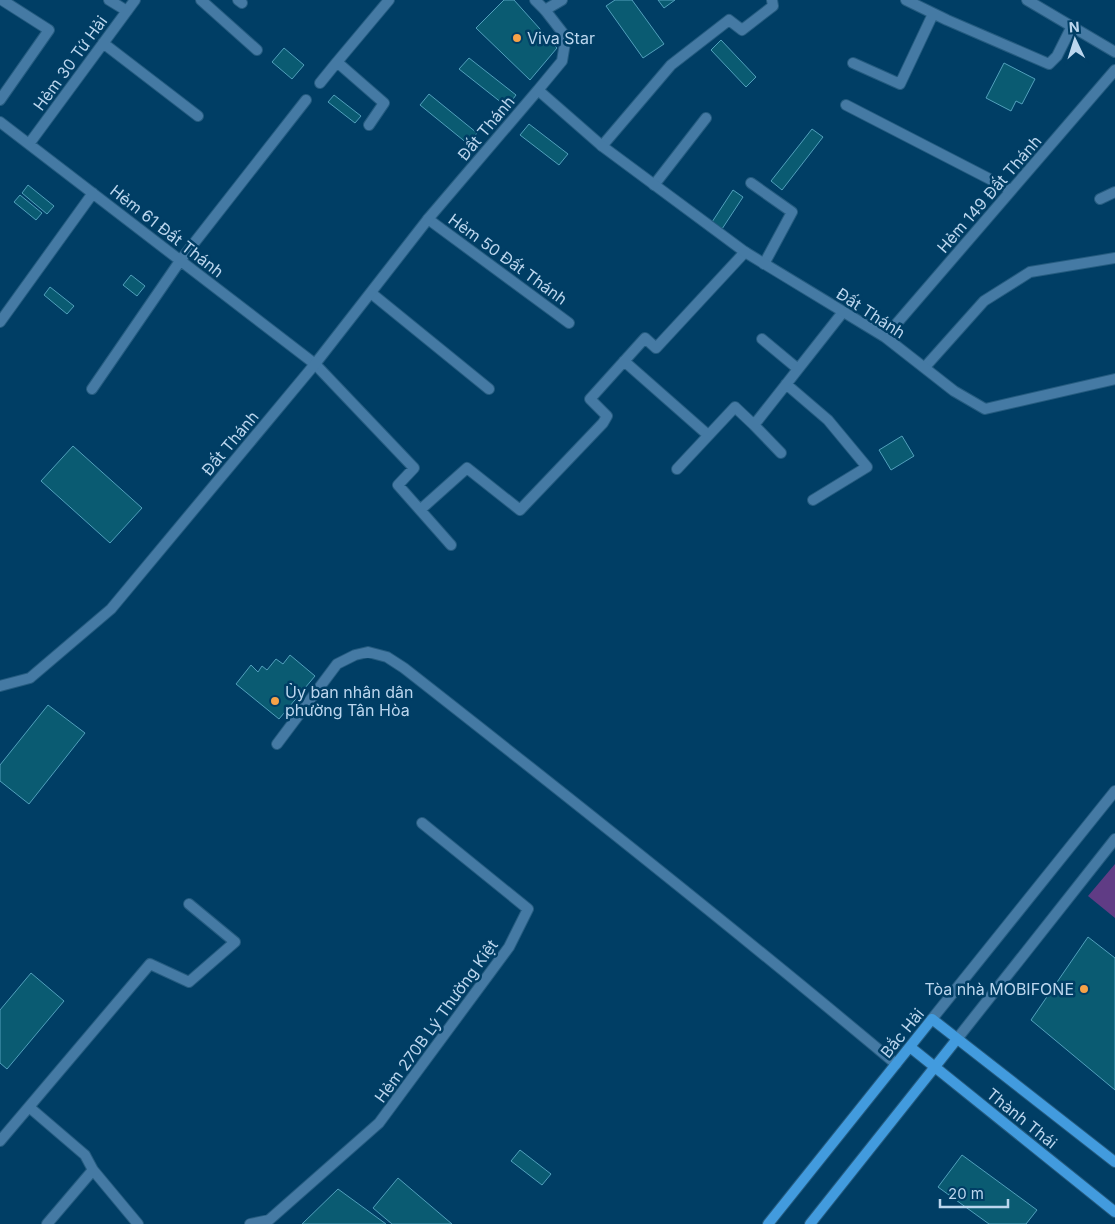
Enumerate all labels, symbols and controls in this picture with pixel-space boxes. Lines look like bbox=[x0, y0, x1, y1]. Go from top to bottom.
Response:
street label: Hẻm 30 Tứ Hải bbox=[29, 12, 111, 114]
north arrow bbox=[1050, 15, 1100, 65]
text: N bbox=[1068, 18, 1080, 35]
place label: Viva Star bbox=[527, 28, 595, 48]
marker: Viva Star bbox=[511, 32, 523, 44]
street label: Đất Thánh bbox=[453, 92, 519, 164]
street label: Hẻm 149 Đất Thánh bbox=[933, 131, 1045, 257]
street label: Hẻm 61 Đất Thánh bbox=[106, 180, 228, 282]
street label: Hẻm 50 Đất Thánh bbox=[445, 209, 571, 309]
street label: Đất Thánh bbox=[833, 283, 909, 343]
street label: Đất Thánh bbox=[197, 407, 263, 479]
place label: Ủy ban nhân dân phường Tân Hòa bbox=[285, 682, 413, 720]
marker: Ủy ban nhân dân phường Tân Hòa bbox=[269, 695, 281, 707]
street label: Hẻm 270B Lý Thường Kiệt bbox=[370, 936, 502, 1106]
place label: Tòa nhà MOBIFONE bbox=[924, 979, 1074, 999]
marker: Tòa nhà MOBIFONE bbox=[1078, 983, 1090, 995]
street label: Bắc Hải bbox=[876, 1004, 928, 1062]
street label: Thành Thái bbox=[983, 1084, 1061, 1152]
scale bar bbox=[940, 1176, 1008, 1208]
text: 20 m bbox=[948, 1184, 984, 1203]

